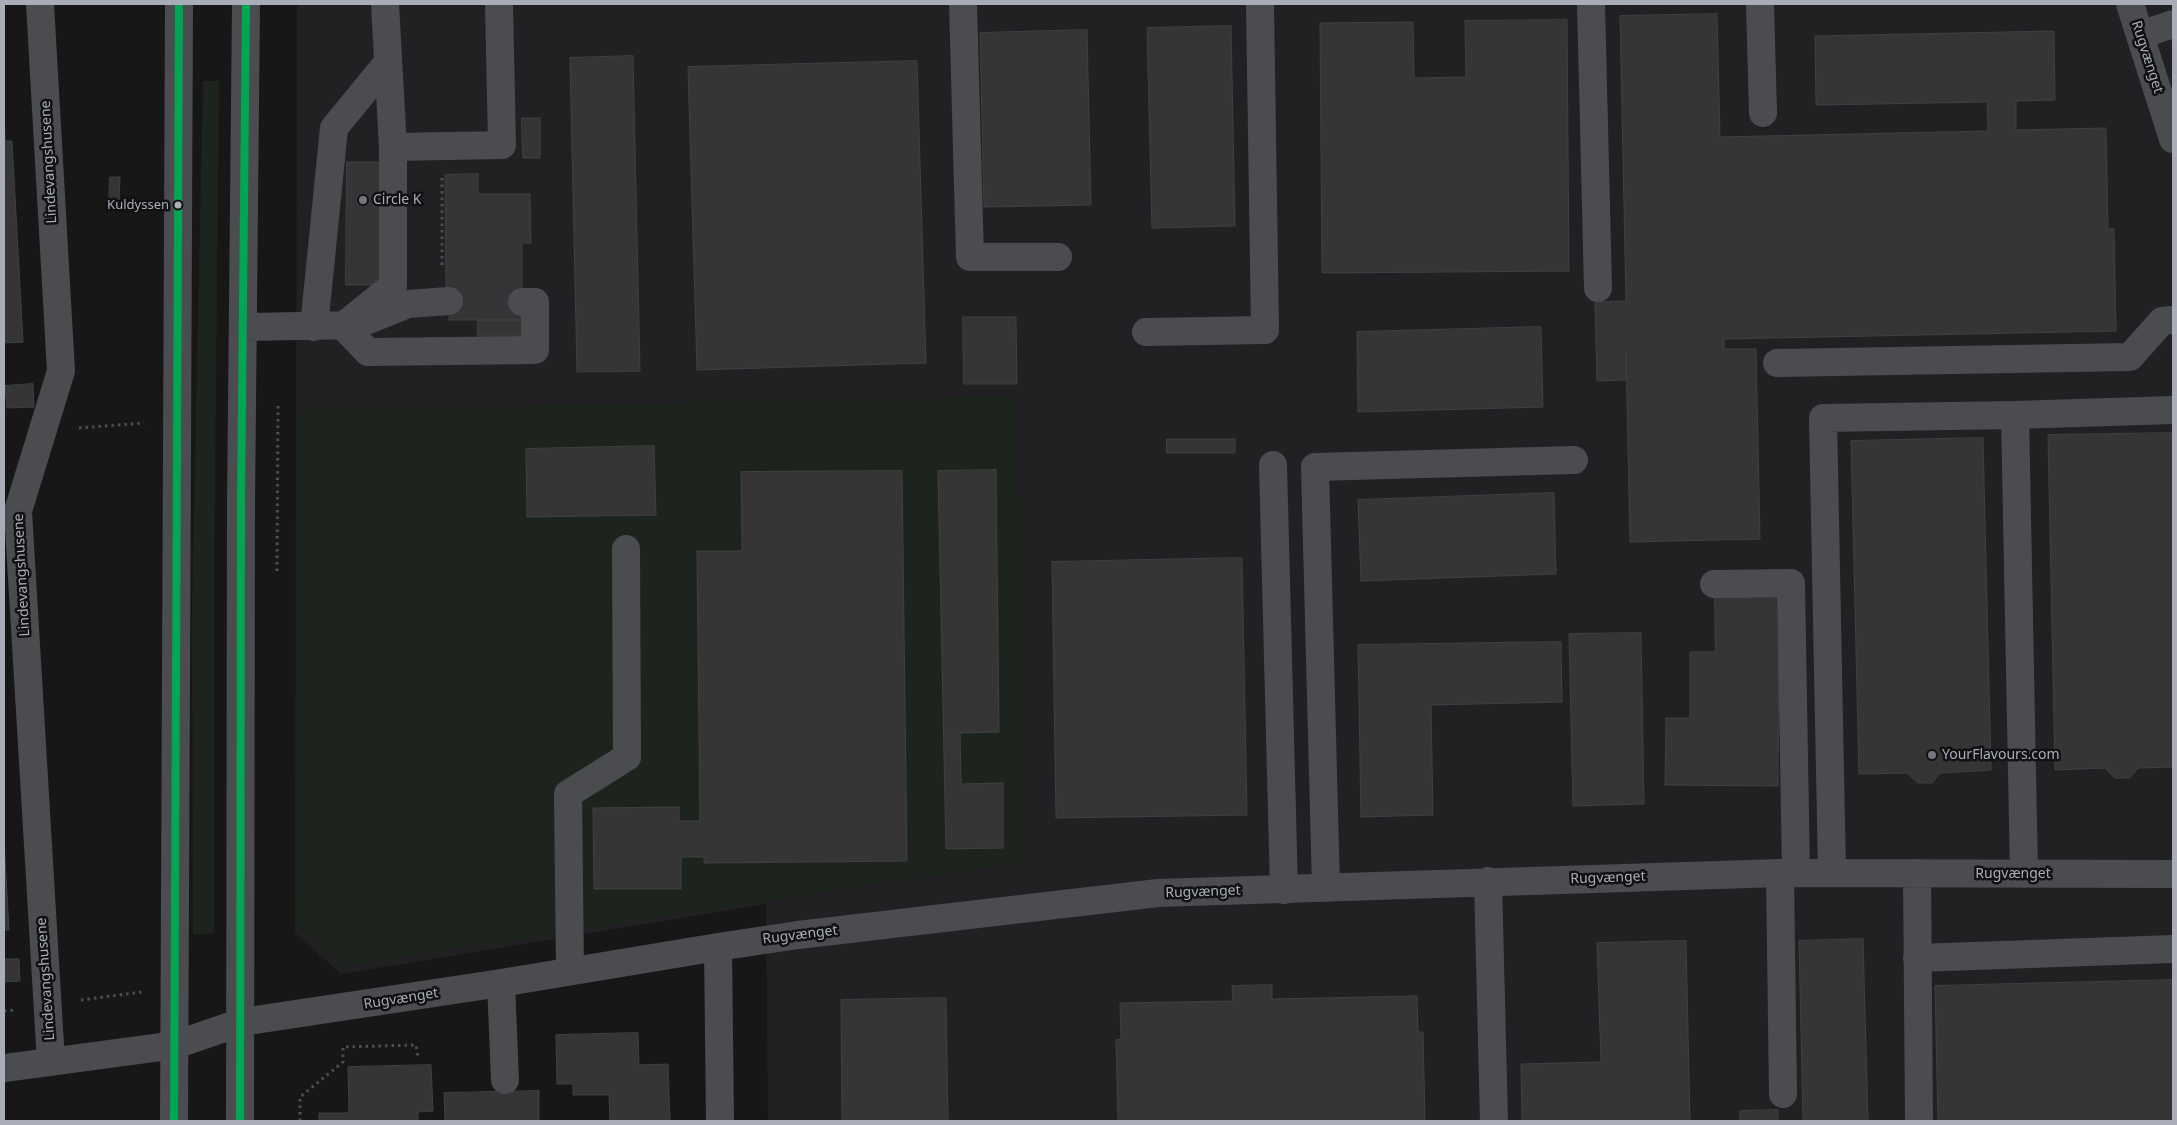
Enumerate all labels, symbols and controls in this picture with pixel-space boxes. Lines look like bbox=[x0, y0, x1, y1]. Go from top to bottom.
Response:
street label: Rugvænget bbox=[2127, 19, 2167, 95]
street label: Lindevangshusene bbox=[37, 100, 61, 224]
place label: Circle K bbox=[373, 192, 421, 208]
marker: Circle K bbox=[357, 194, 369, 206]
place label: Kuldyssen bbox=[107, 197, 169, 213]
marker: Kuldyssen bbox=[173, 200, 183, 210]
street label: Lindevangshusene bbox=[10, 513, 34, 637]
place label: YourFlavours.com bbox=[1942, 747, 2060, 763]
marker: YourFlavours.com bbox=[1926, 749, 1938, 761]
street label: Rugvænget bbox=[1975, 866, 2051, 882]
street label: Rugvænget bbox=[1570, 868, 1646, 888]
street label: Rugvænget bbox=[1165, 882, 1241, 902]
street label: Lindevangshusene bbox=[33, 917, 59, 1041]
street label: Rugvænget bbox=[762, 922, 838, 948]
street label: Rugvænget bbox=[362, 985, 440, 1013]

